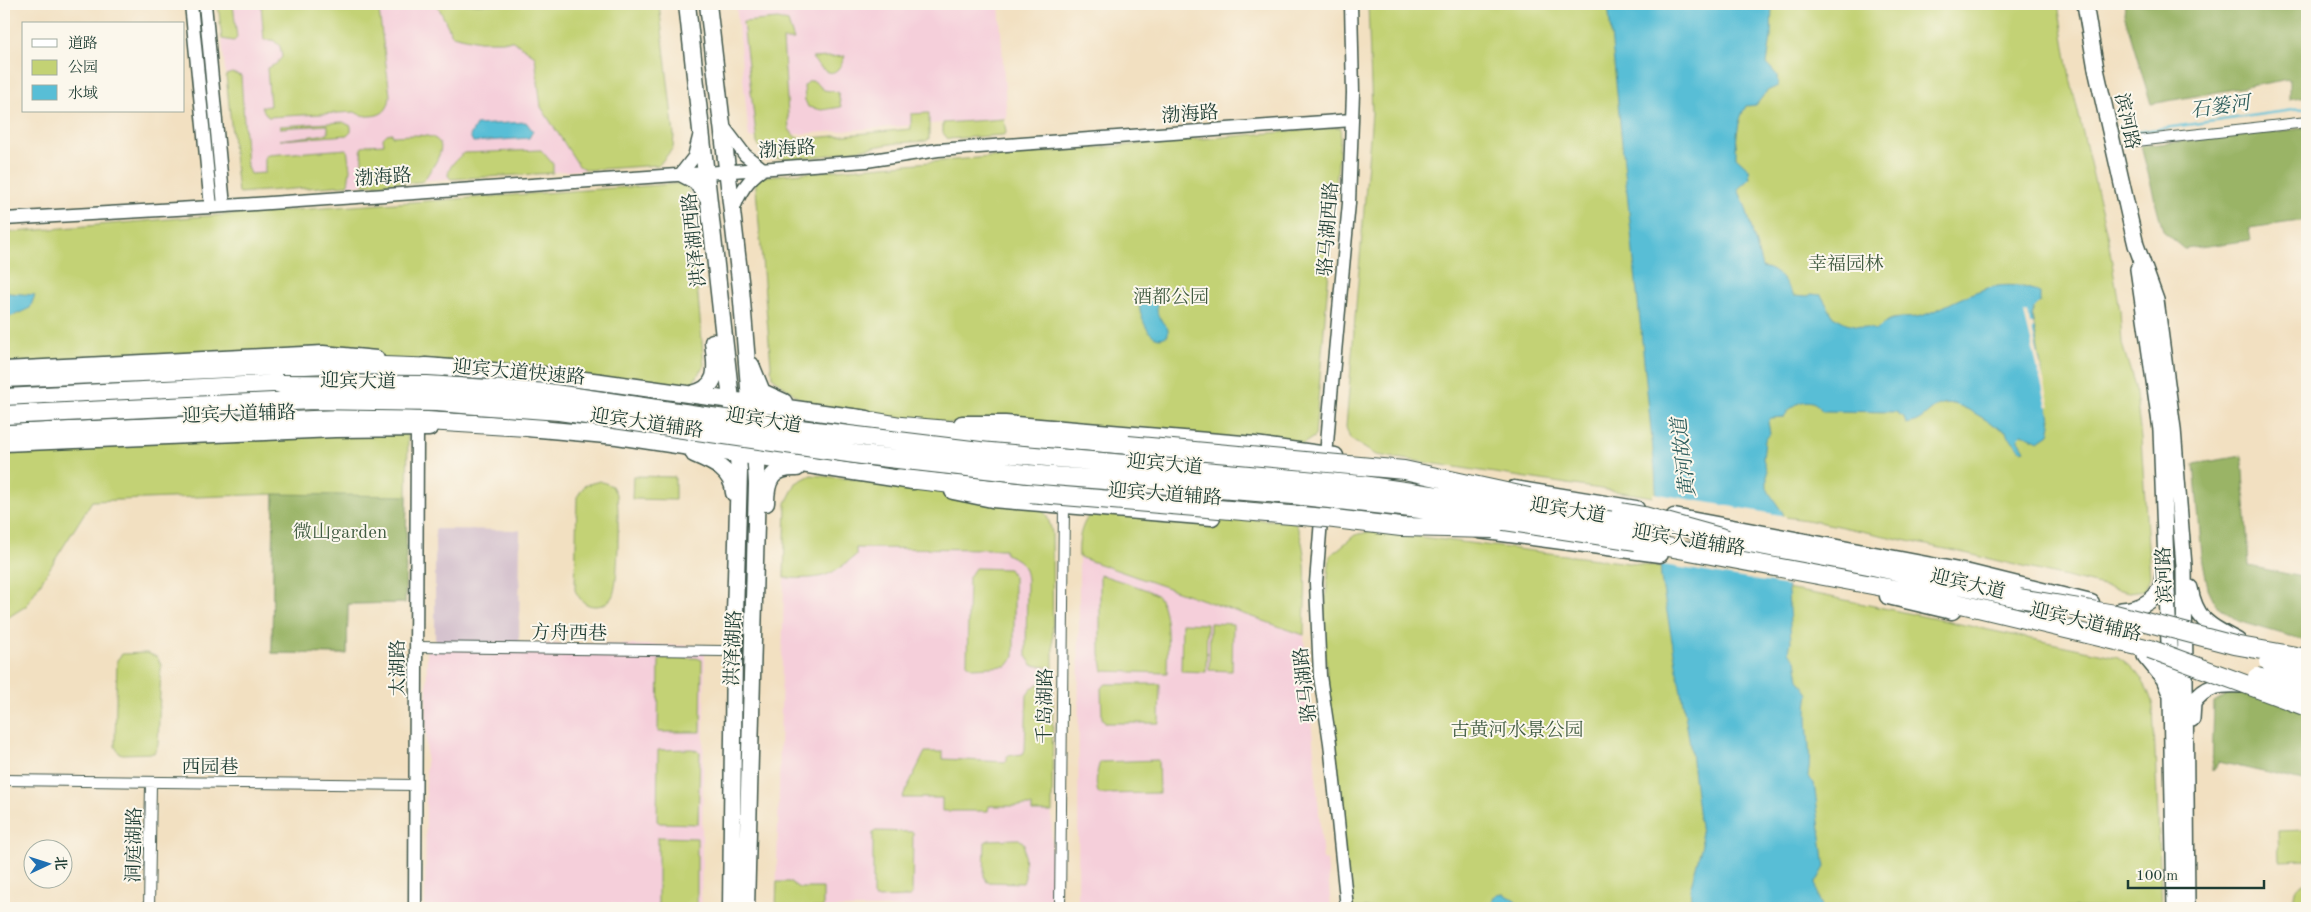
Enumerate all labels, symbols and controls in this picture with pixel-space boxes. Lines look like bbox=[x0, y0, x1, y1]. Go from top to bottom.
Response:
legend bbox=[22, 22, 185, 112]
text: 道路 bbox=[68, 35, 98, 52]
text: 公园 bbox=[68, 59, 98, 76]
text: 水域 bbox=[68, 85, 98, 102]
street label: 滨河路 bbox=[2110, 91, 2144, 151]
water label: 石篓河 bbox=[2189, 92, 2254, 122]
street label: 渤海路 bbox=[1161, 101, 1219, 127]
street label: 渤海路 bbox=[758, 136, 816, 162]
street label: 渤海路 bbox=[354, 164, 412, 190]
street label: 骆马湖西路 bbox=[1315, 181, 1342, 277]
street label: 洪泽湖西路 bbox=[679, 191, 710, 288]
park label: 幸福园林 bbox=[1808, 254, 1884, 275]
park label: 酒都公园 bbox=[1133, 287, 1209, 308]
street label: 迎宾大道快速路 bbox=[452, 355, 586, 389]
street label: 迎宾大道 bbox=[320, 369, 396, 393]
street label: 迎宾大道辅路 bbox=[182, 401, 296, 427]
street label: 迎宾大道 bbox=[725, 403, 803, 437]
street label: 迎宾大道辅路 bbox=[589, 404, 705, 442]
water label: 黄河故道 bbox=[1668, 414, 1700, 499]
street label: 迎宾大道 bbox=[1126, 450, 1204, 478]
street label: 迎宾大道辅路 bbox=[1107, 479, 1223, 509]
street label: 迎宾大道 bbox=[1529, 493, 1607, 527]
street label: 迎宾大道辅路 bbox=[1631, 520, 1747, 560]
park label: 微山garden bbox=[293, 522, 387, 543]
street label: 滨河路 bbox=[2152, 546, 2176, 604]
street label: 迎宾大道 bbox=[1928, 565, 2007, 603]
street label: 迎宾大道辅路 bbox=[2028, 598, 2144, 646]
street label: 洪泽湖路 bbox=[722, 610, 745, 686]
street label: 方舟西巷 bbox=[531, 621, 607, 645]
street label: 太湖路 bbox=[388, 639, 409, 697]
street label: 骆马湖路 bbox=[1290, 646, 1321, 724]
street label: 千岛湖路 bbox=[1033, 668, 1057, 744]
park label: 古黄河水景公园 bbox=[1450, 720, 1584, 741]
street label: 西园巷 bbox=[181, 757, 239, 778]
street label: 洞庭湖路 bbox=[123, 807, 146, 883]
north arrow bbox=[22, 840, 72, 890]
text: 北 bbox=[52, 856, 68, 871]
scale bar bbox=[2128, 857, 2265, 889]
text: 100 m bbox=[2136, 869, 2178, 884]

